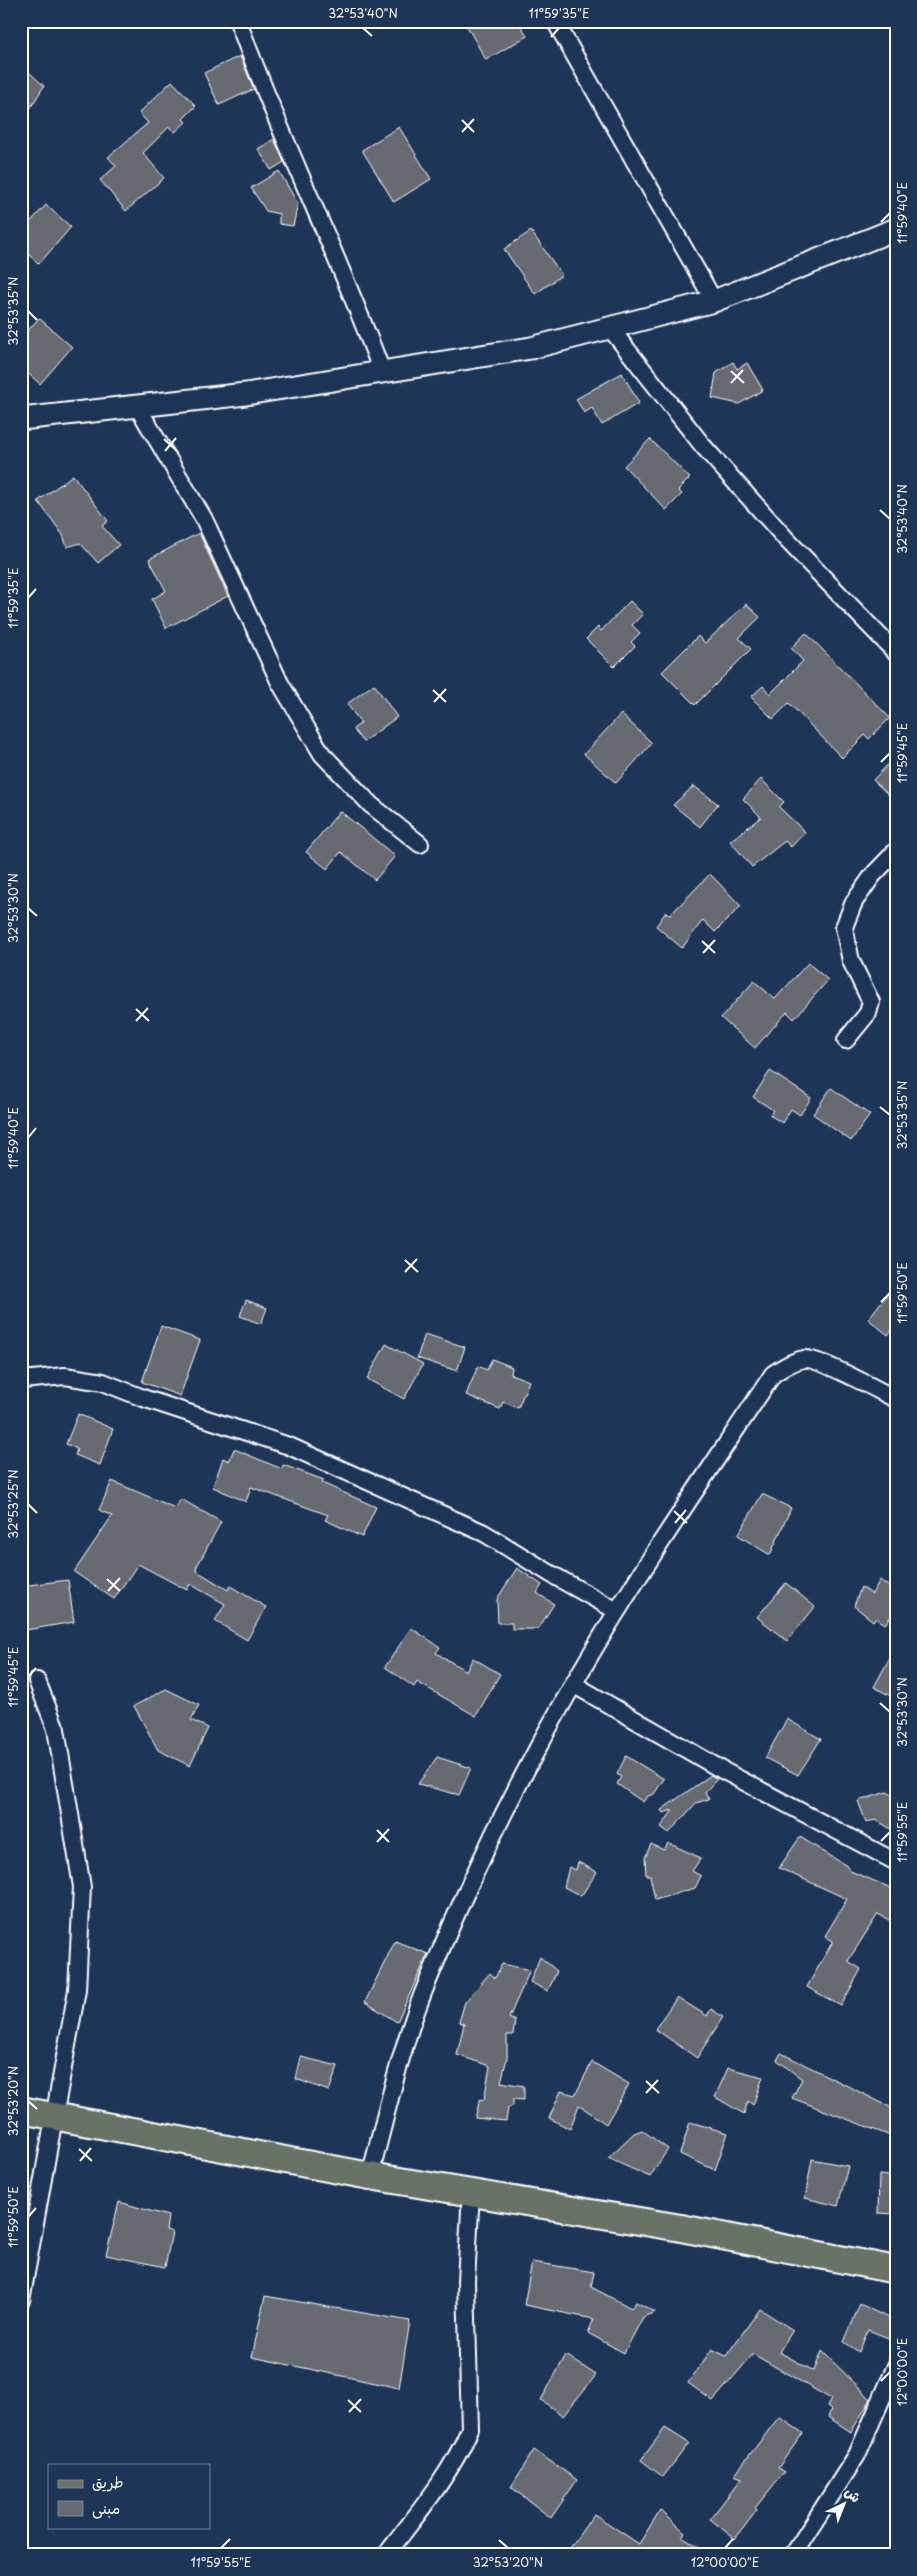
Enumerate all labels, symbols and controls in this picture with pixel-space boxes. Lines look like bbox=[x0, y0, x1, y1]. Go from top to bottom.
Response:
text: 32°53'40"N bbox=[328, 4, 398, 22]
text: 11°59'35"E bbox=[529, 4, 589, 22]
text: 11°59'40"E bbox=[893, 182, 911, 244]
text: 32°53'35"N bbox=[4, 277, 22, 345]
text: 32°53'40"N bbox=[893, 484, 911, 554]
text: 11°59'35"E bbox=[4, 568, 22, 628]
text: 11°59'45"E bbox=[893, 723, 911, 783]
text: 32°53'30"N bbox=[4, 873, 22, 943]
text: 32°53'35"N bbox=[893, 1081, 911, 1149]
text: 11°59'40"E bbox=[4, 1107, 22, 1169]
text: 11°59'50"E bbox=[893, 1262, 911, 1324]
text: 32°53'25"N bbox=[4, 1469, 22, 1539]
text: 11°59'45"E bbox=[4, 1647, 22, 1707]
text: 32°53'30"N bbox=[893, 1677, 911, 1747]
text: 11°59'55"E bbox=[893, 1802, 911, 1862]
text: 32°53'20"N bbox=[4, 2066, 22, 2136]
text: 11°59'50"E bbox=[4, 2186, 22, 2248]
text: 12°00'00"E bbox=[893, 2338, 911, 2406]
legend bbox=[48, 2464, 210, 2528]
text: طريق bbox=[92, 2470, 124, 2493]
north arrow bbox=[820, 2478, 870, 2528]
text: ش bbox=[840, 2481, 866, 2507]
text: مبنى bbox=[92, 2496, 120, 2519]
text: 11°59'55"E bbox=[191, 2553, 251, 2571]
text: 32°53'20"N bbox=[473, 2553, 543, 2571]
text: 12°00'00"E bbox=[691, 2553, 759, 2571]

